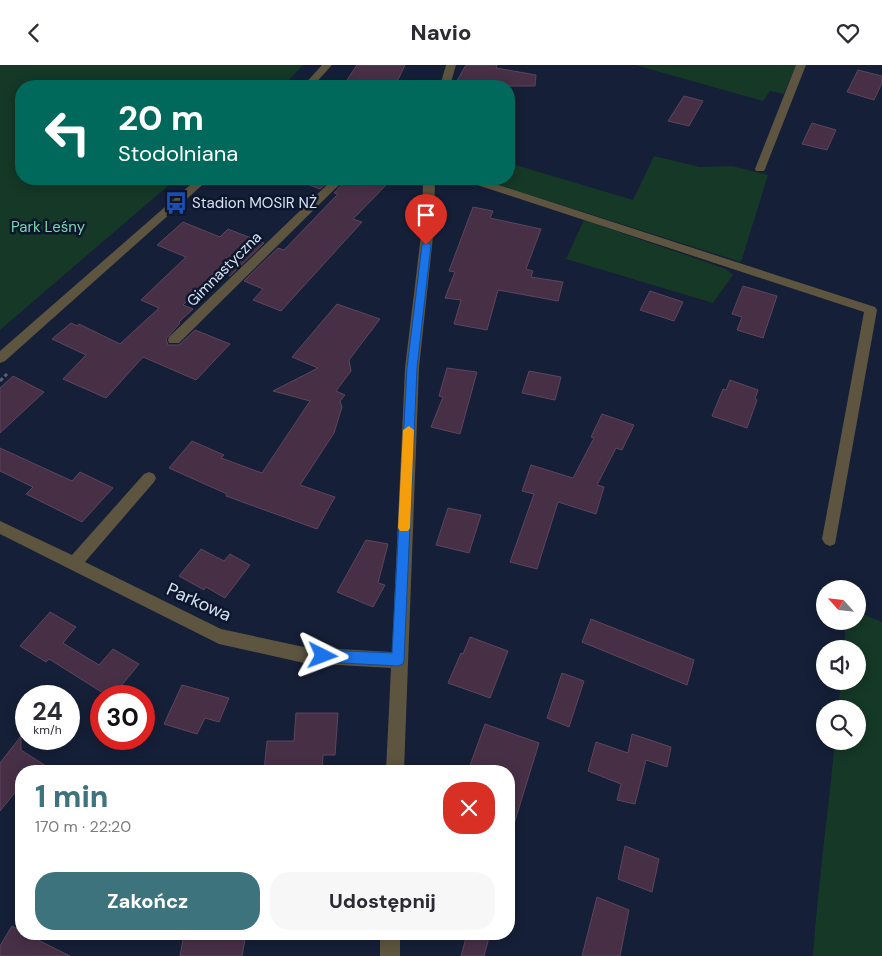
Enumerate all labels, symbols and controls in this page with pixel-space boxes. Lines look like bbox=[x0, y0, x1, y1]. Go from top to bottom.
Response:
text: Navio bbox=[411, 18, 471, 47]
icon: back bbox=[20, 19, 48, 47]
icon: heart bbox=[834, 19, 862, 47]
text: 20 m bbox=[118, 95, 204, 141]
icon: left bbox=[35, 100, 100, 165]
text: Stodolniana bbox=[118, 139, 238, 168]
bus stop icon: Stadion MOSIR NŻ bbox=[163, 190, 189, 216]
place label: Stadion MOSIR NŻ bbox=[192, 193, 317, 213]
pin bbox=[405, 194, 447, 245]
icon: arrive bbox=[412, 201, 440, 229]
park label: Park Leśny bbox=[11, 217, 86, 237]
street label: Gimnastyczna bbox=[182, 227, 266, 311]
street label: Parkowa bbox=[163, 577, 235, 627]
north arrow bbox=[816, 580, 866, 630]
map controls bbox=[816, 580, 866, 750]
position arrow bbox=[296, 629, 348, 681]
button: sound bbox=[816, 640, 866, 690]
speed limit sign: 30 bbox=[90, 685, 155, 750]
text: 24 bbox=[32, 695, 63, 728]
button: search bbox=[816, 700, 866, 750]
text: km/h bbox=[33, 722, 62, 738]
text: 1 min bbox=[35, 777, 108, 816]
button: close bbox=[443, 782, 495, 834]
text: 170 m · 22:20 bbox=[35, 816, 131, 837]
button: Zakończ bbox=[35, 872, 260, 930]
button: Udostępnij bbox=[270, 872, 495, 930]

